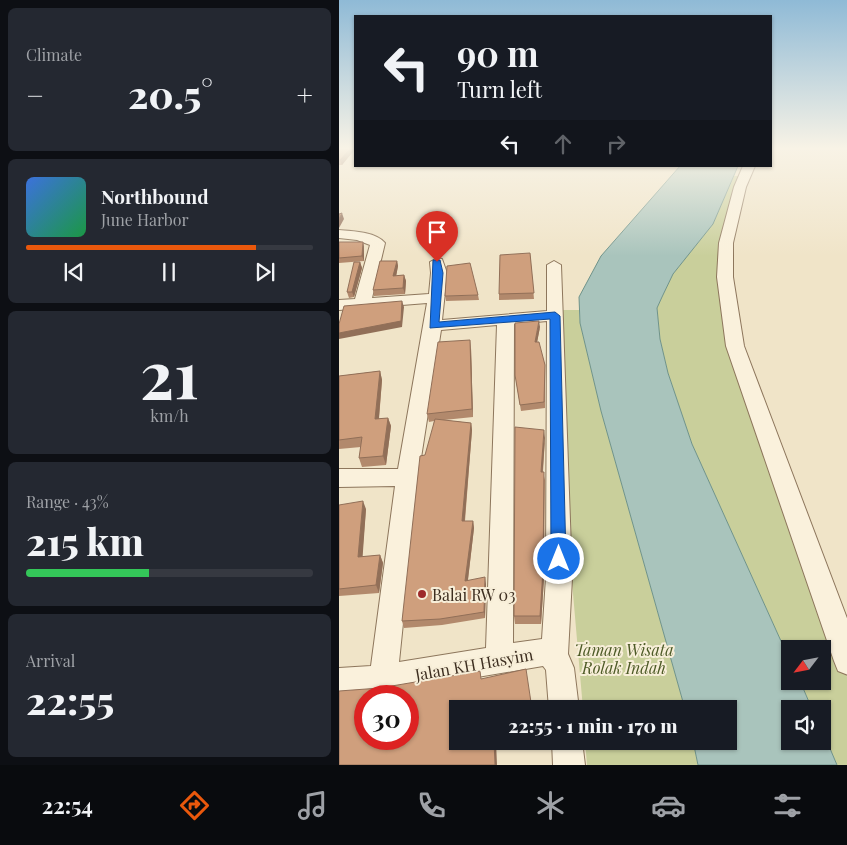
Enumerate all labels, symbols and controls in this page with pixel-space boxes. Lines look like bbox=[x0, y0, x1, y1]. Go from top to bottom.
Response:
text: 90 m bbox=[457, 29, 539, 76]
icon: left bbox=[374, 35, 439, 100]
text: Climate bbox=[26, 44, 82, 65]
text: 20.5° bbox=[128, 68, 213, 119]
text: Turn left bbox=[457, 74, 542, 104]
text: − bbox=[26, 76, 44, 113]
text: + bbox=[297, 76, 313, 113]
icon: left bbox=[496, 130, 524, 158]
icon: ahead bbox=[549, 130, 577, 158]
icon: right bbox=[602, 130, 630, 158]
text: Northbound bbox=[101, 183, 209, 209]
text: June Harbor bbox=[101, 209, 189, 230]
pin bbox=[416, 211, 458, 262]
icon: arrive bbox=[423, 218, 451, 246]
icon: previous bbox=[60, 258, 88, 286]
icon: pause bbox=[155, 258, 183, 286]
icon: next bbox=[251, 258, 279, 286]
text: 21 bbox=[140, 329, 199, 415]
text: km/h bbox=[150, 405, 189, 426]
text: Range · 43% bbox=[26, 491, 109, 512]
text: 215 km bbox=[26, 515, 144, 566]
position arrow bbox=[532, 532, 584, 584]
place label: Balai RW 03 bbox=[432, 584, 515, 605]
marker: Balai RW 03 bbox=[416, 588, 428, 600]
park label: Taman Wisata Rolak Indah bbox=[574, 639, 674, 678]
north arrow bbox=[781, 640, 831, 690]
map controls bbox=[781, 640, 831, 750]
street label: Jalan KH Hasyim bbox=[412, 643, 535, 685]
text: Arrival bbox=[26, 650, 75, 671]
text: 22:55 bbox=[26, 674, 114, 725]
speed limit sign: 30 bbox=[354, 685, 419, 750]
button: sound bbox=[781, 700, 831, 750]
text: 22:55 · 1 min · 170 m bbox=[508, 712, 678, 738]
icon: directions bbox=[177, 788, 212, 823]
icon: music bbox=[295, 788, 330, 823]
icon: phone bbox=[414, 788, 449, 823]
icon: climate bbox=[533, 788, 568, 823]
icon: car bbox=[651, 788, 686, 823]
icon: filters bbox=[770, 788, 805, 823]
text: 22:54 bbox=[42, 790, 93, 820]

